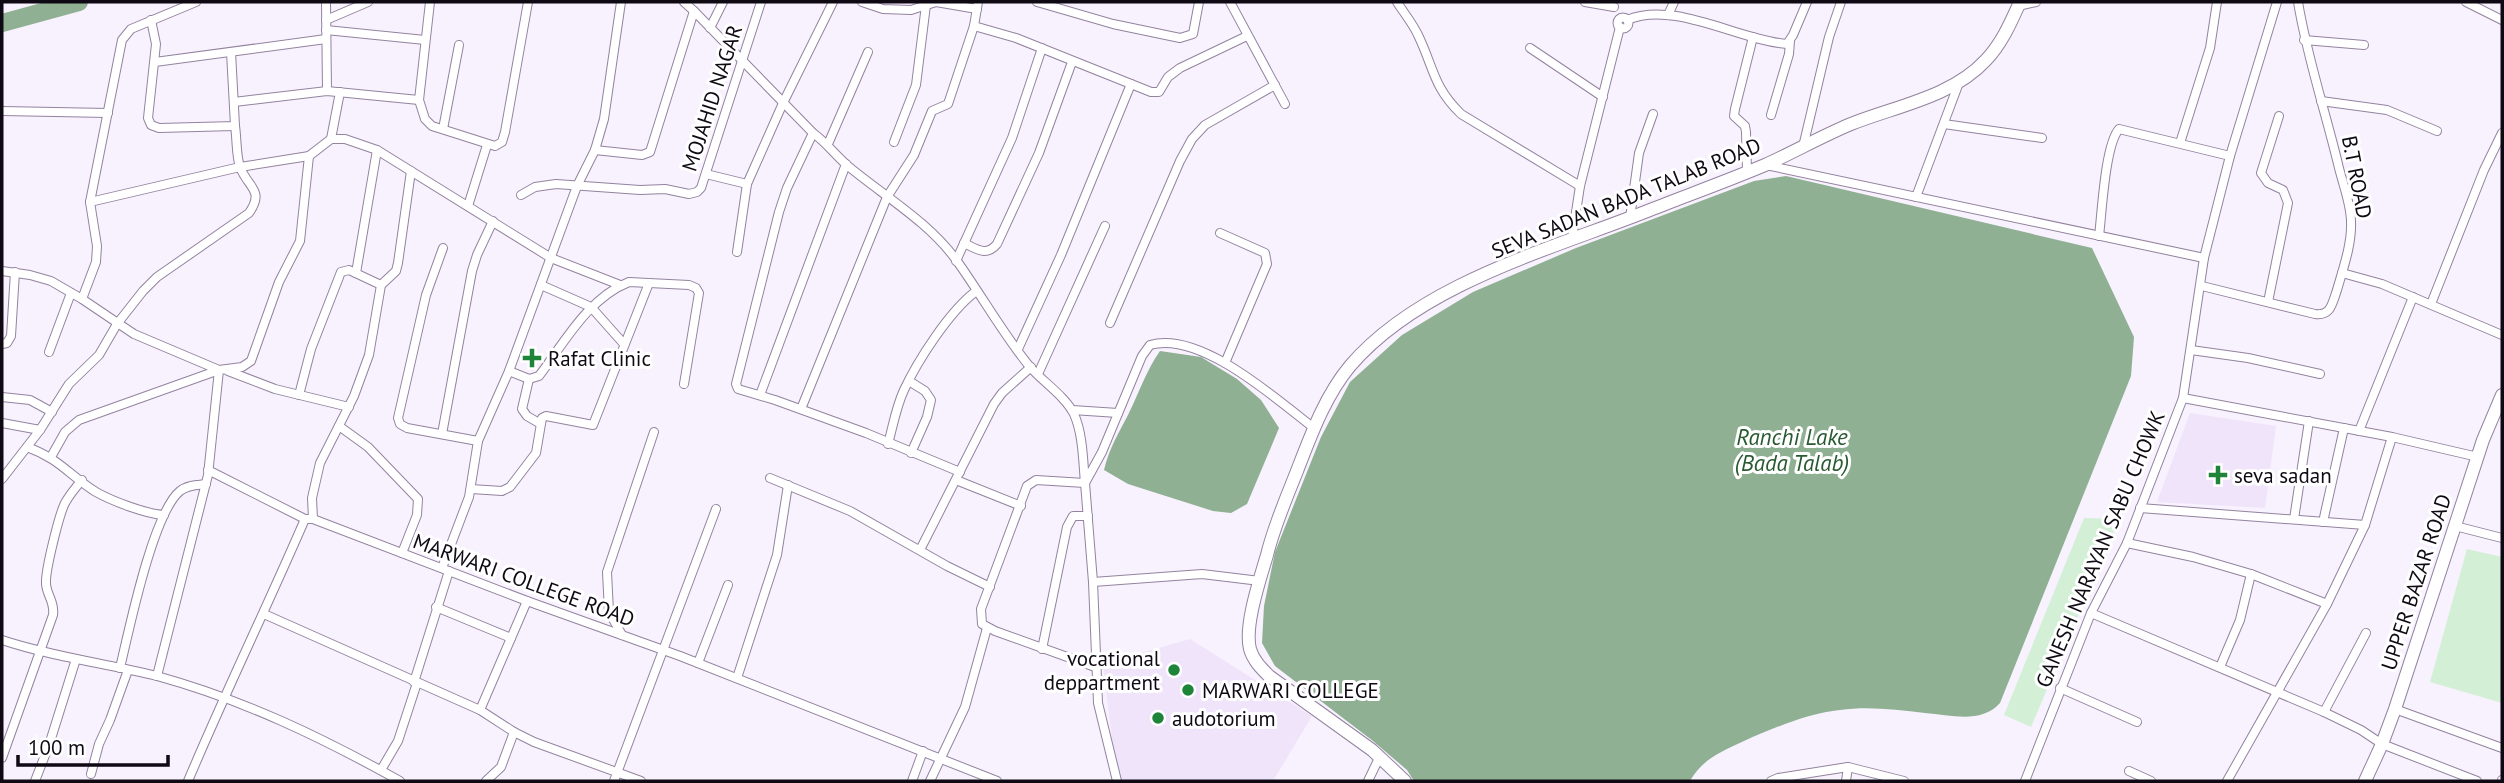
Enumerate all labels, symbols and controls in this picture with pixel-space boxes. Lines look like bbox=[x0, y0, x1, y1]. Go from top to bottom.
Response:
street label: MOJAHID NAGAR bbox=[676, 21, 748, 175]
street label: SEVA SADAN BADA TALAB ROAD bbox=[1487, 131, 1765, 265]
street label: B.T ROAD bbox=[2336, 133, 2378, 221]
place label: Rafat Clinic bbox=[548, 345, 651, 372]
marker: Rafat Clinic bbox=[522, 348, 542, 368]
street label: GANESH NARAYAN SABU CHOWK bbox=[2029, 406, 2171, 692]
water label: Ranchi Lake (Bada Talab) bbox=[1735, 422, 1849, 477]
place label: seva sadan bbox=[2234, 462, 2332, 489]
marker: seva sadan bbox=[2208, 465, 2228, 485]
street label: UPPER BAZAR ROAD bbox=[2375, 490, 2457, 674]
street label: MARWARI COLLEGE ROAD bbox=[410, 527, 638, 633]
place label: vocational deppartment bbox=[1044, 645, 1160, 696]
marker: vocational deppartment bbox=[1166, 662, 1182, 678]
place label: MARWARI COLLEGE bbox=[1202, 677, 1379, 704]
marker: MARWARI COLLEGE bbox=[1180, 682, 1196, 698]
place label: audotorium bbox=[1172, 705, 1276, 732]
marker: audotorium bbox=[1150, 710, 1166, 726]
scale bar bbox=[18, 724, 168, 768]
text: 100 m bbox=[28, 734, 85, 761]

